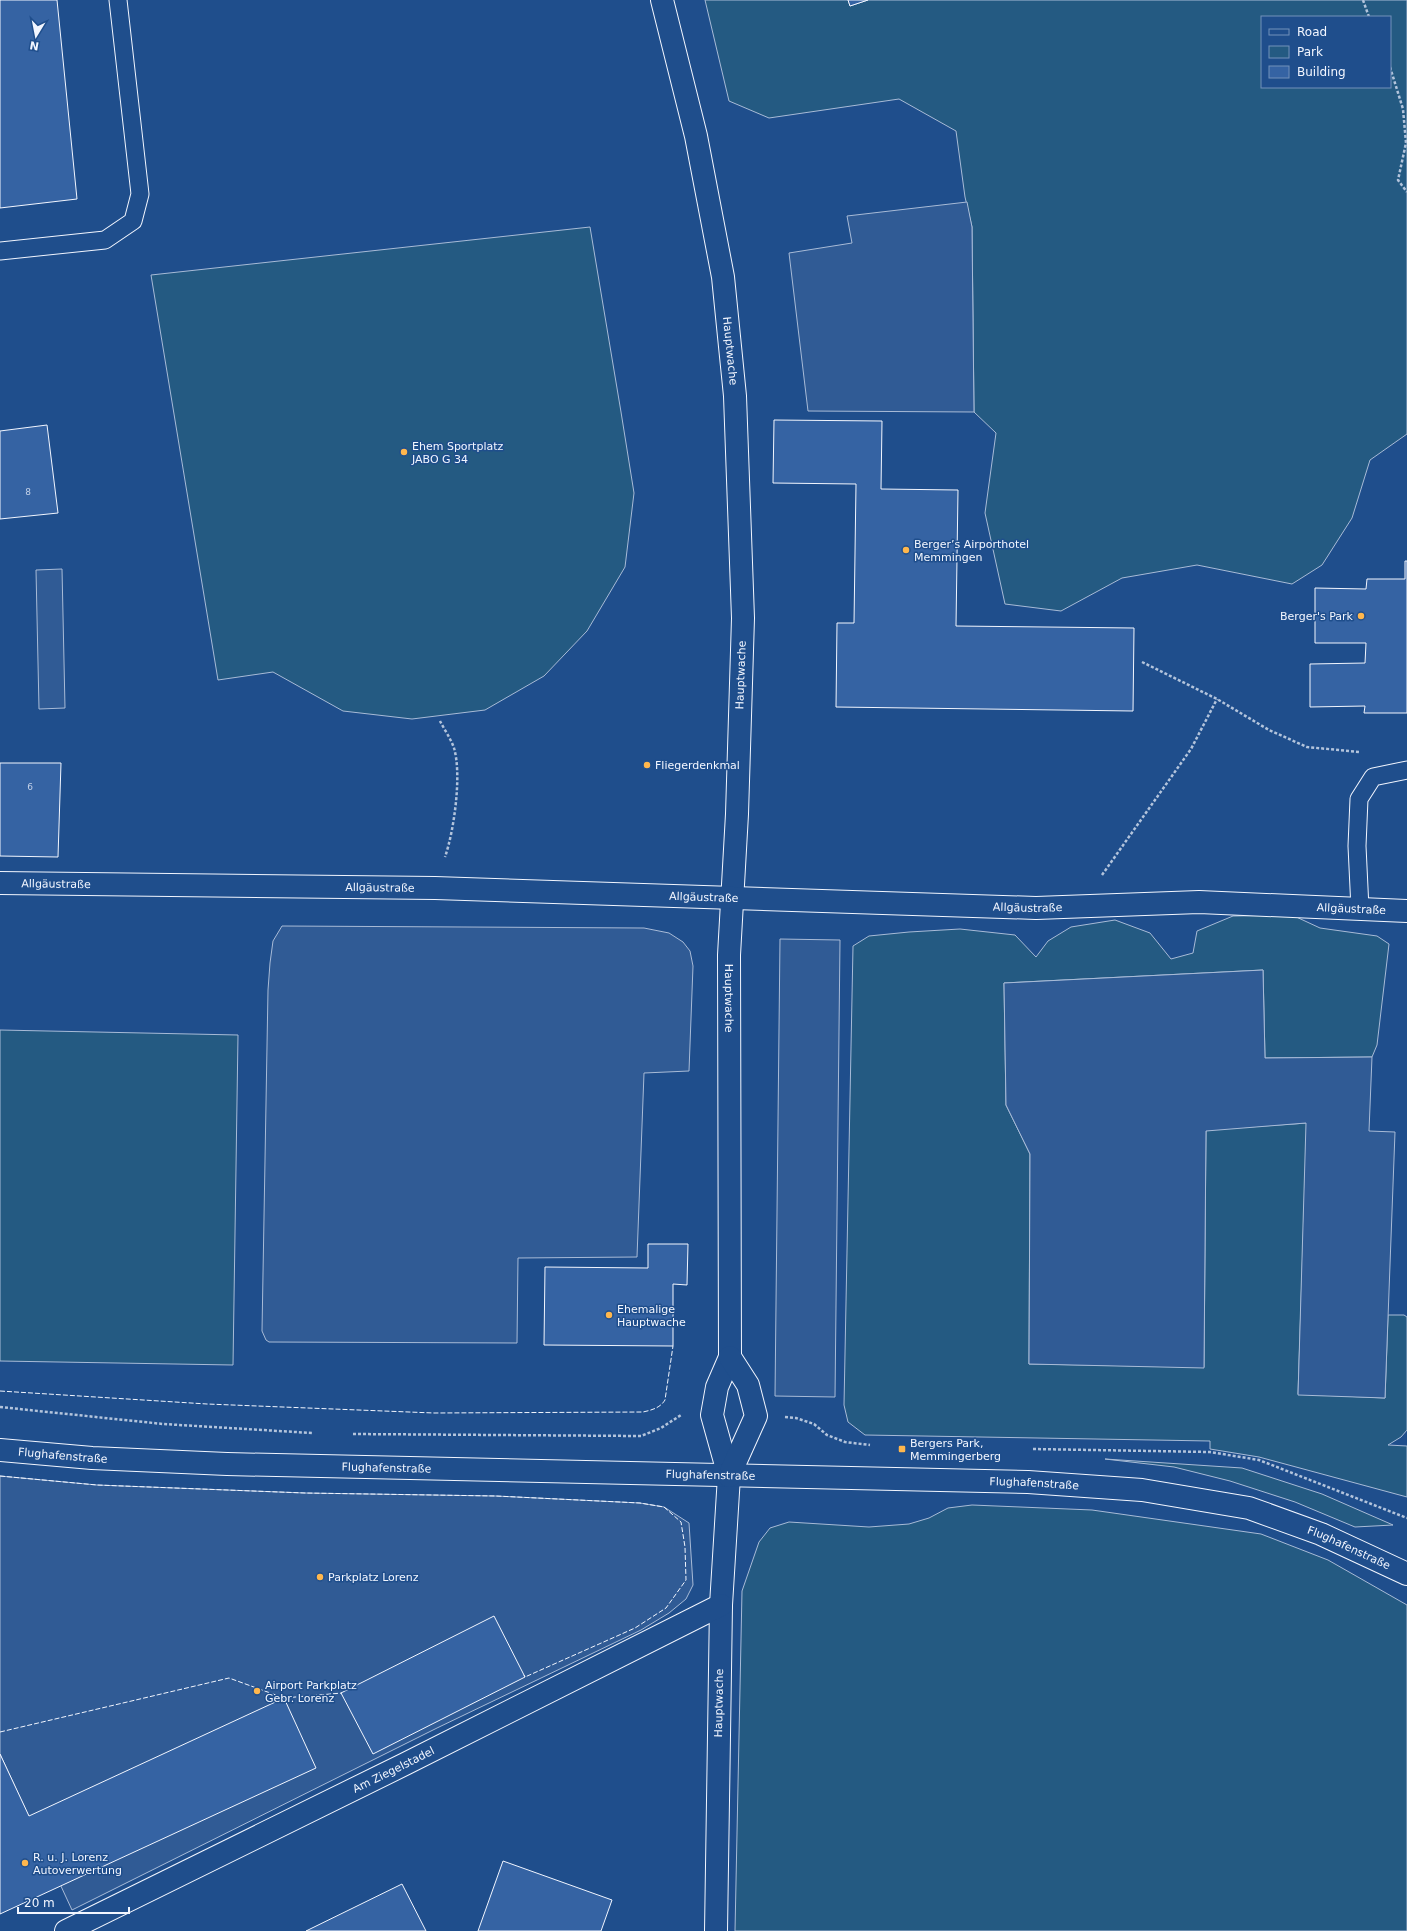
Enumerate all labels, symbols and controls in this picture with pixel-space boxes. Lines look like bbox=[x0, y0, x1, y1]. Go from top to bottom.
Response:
north arrow bbox=[16, 16, 56, 56]
legend bbox=[1261, 16, 1391, 88]
text: Road bbox=[1297, 25, 1327, 39]
text: N bbox=[29, 38, 40, 53]
text: Park bbox=[1297, 45, 1323, 59]
text: Building bbox=[1297, 65, 1346, 79]
street label: Hauptwache bbox=[721, 316, 740, 386]
place label: Ehem Sportplatz JABO G 34 bbox=[411, 440, 504, 466]
marker: Ehem Sportplatz JABO G 34 bbox=[399, 447, 409, 457]
house number: 8 bbox=[25, 487, 31, 497]
place label: Berger’s Airporthotel Memmingen bbox=[914, 538, 1029, 564]
marker: Berger’s Airporthotel Memmingen bbox=[901, 545, 911, 555]
place label: Berger's Park bbox=[1280, 610, 1354, 623]
marker: Berger's Park bbox=[1356, 611, 1366, 621]
street label: Hauptwache bbox=[733, 640, 749, 710]
place label: Fliegerdenkmal bbox=[655, 759, 740, 772]
marker: Fliegerdenkmal bbox=[642, 760, 652, 770]
house number: 6 bbox=[27, 782, 33, 792]
street label: Allgäustraße bbox=[21, 877, 91, 891]
street label: Allgäustraße bbox=[345, 880, 415, 894]
street label: Allgäustraße bbox=[669, 889, 739, 905]
street label: Allgäustraße bbox=[993, 900, 1063, 915]
street label: Allgäustraße bbox=[1316, 901, 1387, 917]
street label: Hauptwache bbox=[723, 964, 736, 1033]
place label: Ehemalige Hauptwache bbox=[617, 1303, 686, 1329]
marker: Ehemalige Hauptwache bbox=[604, 1310, 614, 1320]
place label: Bergers Park, Memmingerberg bbox=[910, 1437, 1001, 1463]
marker: Bergers Park, Memmingerberg bbox=[897, 1444, 907, 1454]
street label: Flughafenstraße bbox=[17, 1445, 108, 1465]
street label: Flughafenstraße bbox=[341, 1460, 432, 1475]
street label: Flughafenstraße bbox=[665, 1467, 756, 1482]
street label: Flughafenstraße bbox=[989, 1475, 1080, 1492]
street label: Flughafenstraße bbox=[1306, 1523, 1393, 1572]
place label: Parkplatz Lorenz bbox=[328, 1571, 419, 1584]
marker: Parkplatz Lorenz bbox=[315, 1572, 325, 1582]
street label: Hauptwache bbox=[712, 1668, 726, 1738]
place label: Airport Parkplatz Gebr. Lorenz bbox=[265, 1679, 357, 1705]
marker: Airport Parkplatz Gebr. Lorenz bbox=[252, 1686, 262, 1696]
street label: Am Ziegelstadel bbox=[350, 1744, 436, 1795]
place label: R. u. J. Lorenz Autoverwertung bbox=[33, 1851, 122, 1877]
marker: R. u. J. Lorenz Autoverwertung bbox=[20, 1858, 30, 1868]
scale bar bbox=[18, 1889, 129, 1915]
text: 20 m bbox=[24, 1896, 55, 1910]

